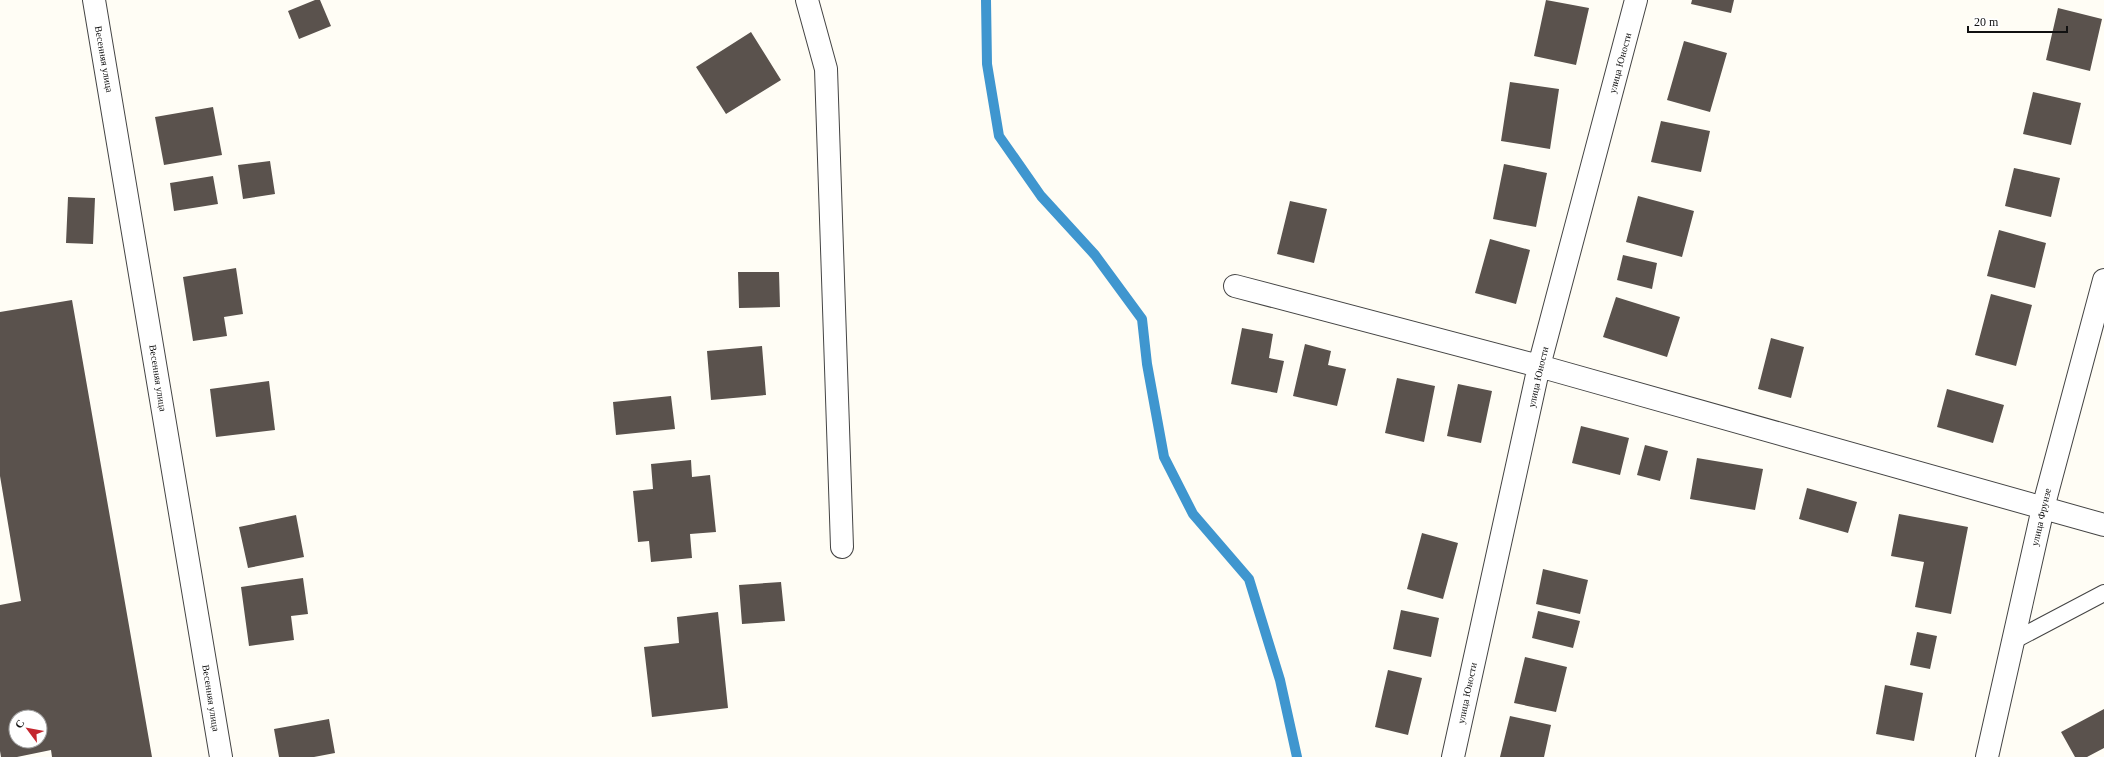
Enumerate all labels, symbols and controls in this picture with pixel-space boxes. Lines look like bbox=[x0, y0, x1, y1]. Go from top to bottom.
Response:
scale bar bbox=[1968, 8, 2067, 34]
text: 20 m bbox=[1974, 15, 1999, 29]
street label: Весенняя улица bbox=[93, 25, 115, 94]
street label: улица Юности bbox=[1607, 31, 1634, 94]
street label: Весенняя улица bbox=[147, 344, 169, 413]
street label: улица Юности bbox=[1526, 345, 1551, 409]
street label: улица Фрунзе bbox=[2029, 487, 2053, 547]
street label: улица Юности bbox=[1455, 661, 1479, 725]
street label: Весенняя улица bbox=[200, 664, 222, 733]
north arrow bbox=[8, 709, 48, 749]
text: С bbox=[12, 717, 27, 730]

